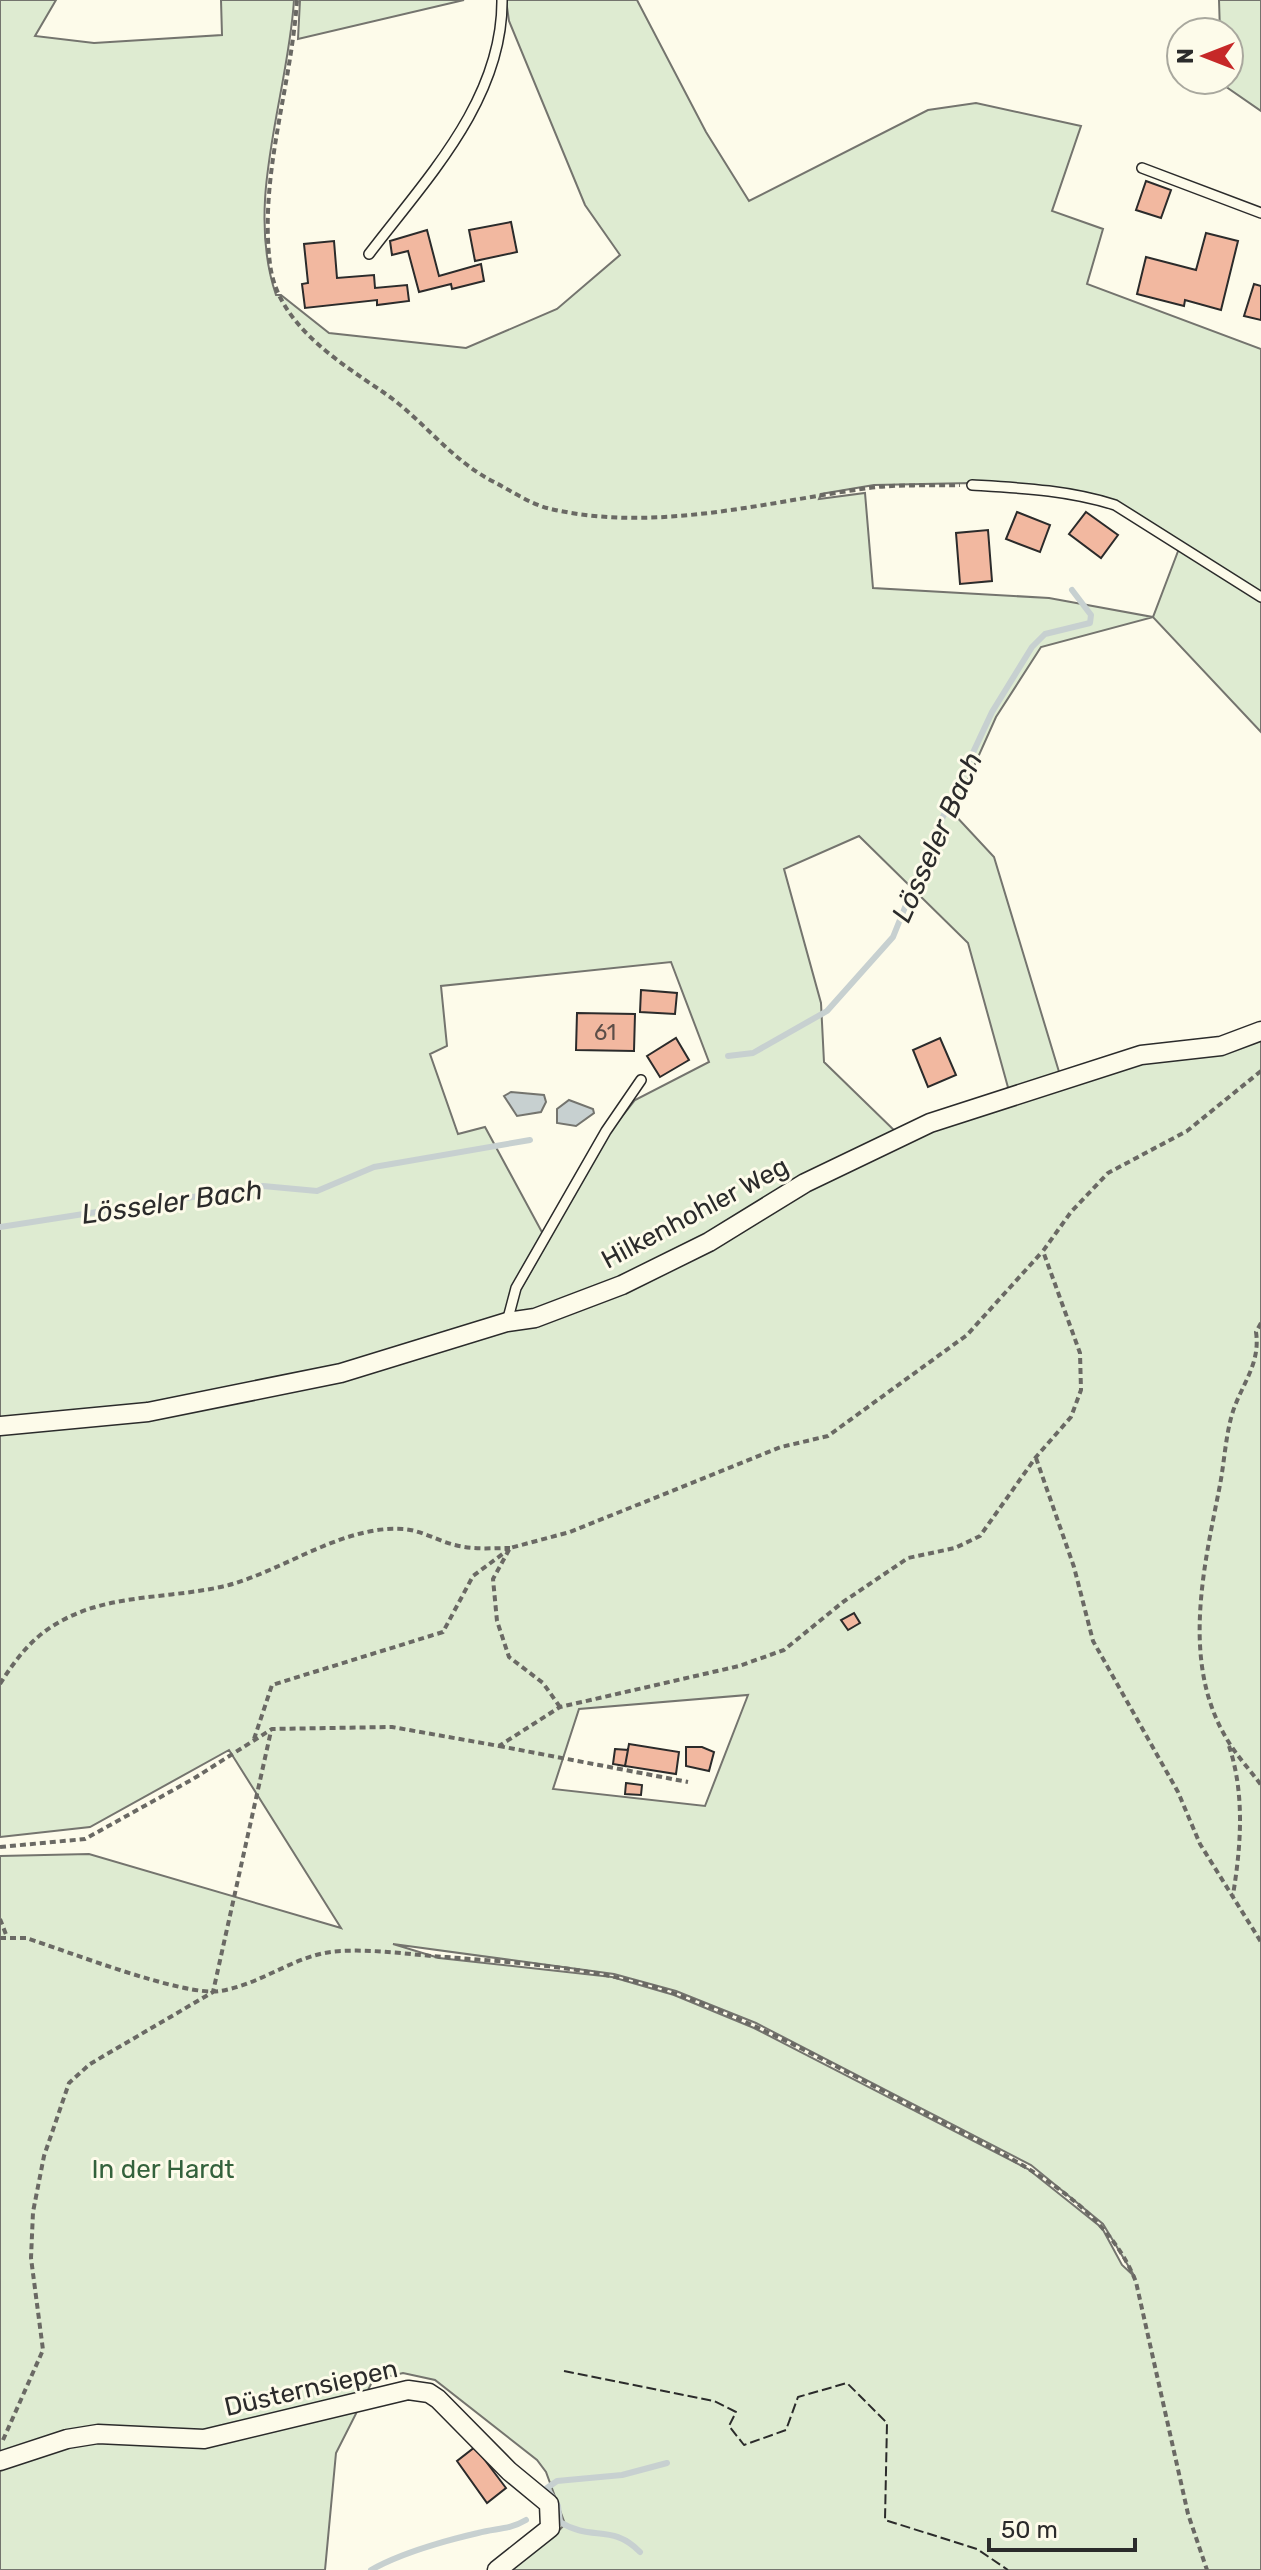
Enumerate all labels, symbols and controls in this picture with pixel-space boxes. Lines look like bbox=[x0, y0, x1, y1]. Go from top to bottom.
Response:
north arrow bbox=[1165, 16, 1245, 96]
text: N bbox=[1172, 48, 1199, 64]
water label: Lösseler Bach bbox=[885, 747, 989, 927]
house number: 61 bbox=[594, 1019, 616, 1046]
street label: Hilkenhohler Weg bbox=[596, 1151, 794, 1275]
water label: Lösseler Bach bbox=[79, 1173, 265, 1231]
park label: In der Hardt bbox=[91, 2154, 235, 2185]
street label: Düsternsiepen bbox=[221, 2353, 401, 2423]
scale bar bbox=[989, 2502, 1135, 2552]
text: 50 m bbox=[1001, 2516, 1058, 2544]

